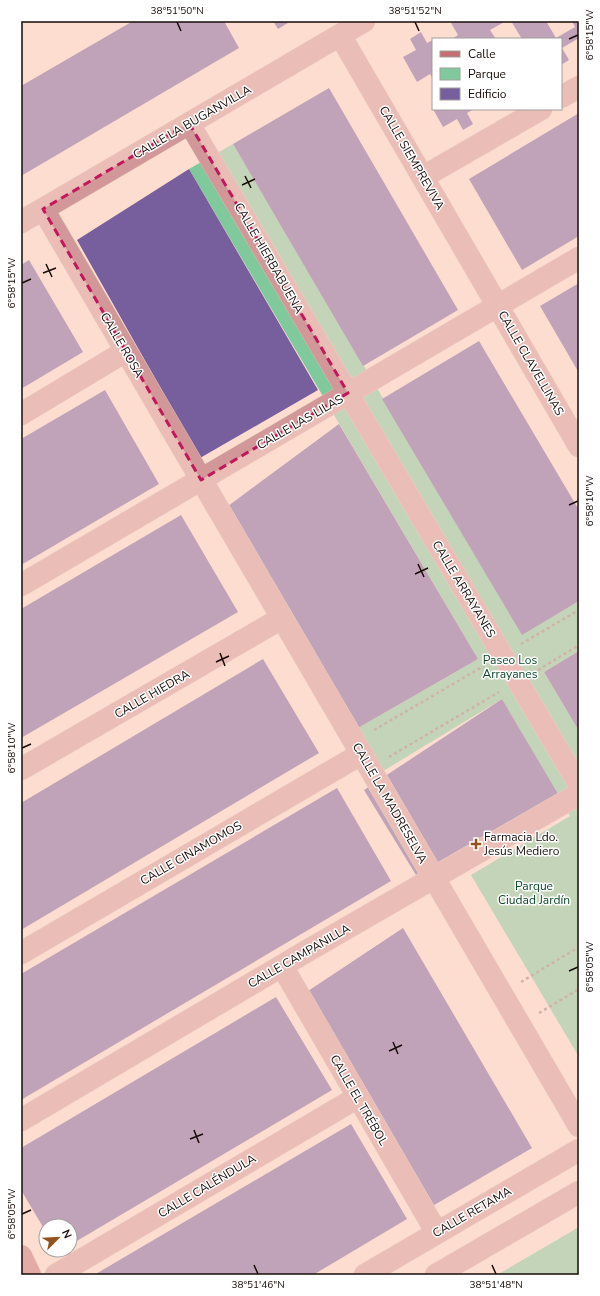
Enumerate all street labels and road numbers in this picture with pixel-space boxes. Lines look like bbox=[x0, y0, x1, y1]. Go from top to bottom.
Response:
street label: CALLE LA BUGANVILLA bbox=[130, 81, 254, 162]
street label: CALLE SIEMPREVIVA bbox=[376, 103, 448, 213]
street label: CALLE HIERBABUENA bbox=[231, 200, 307, 316]
street label: CALLE CLAVELLINAS bbox=[494, 308, 568, 418]
street label: CALLE ROSA bbox=[97, 309, 147, 381]
street label: CALLE LAS LILAS bbox=[254, 391, 346, 453]
street label: CALLE ARRAYANES bbox=[429, 537, 499, 641]
street label: CALLE HIEDRA bbox=[111, 666, 193, 722]
street label: CALLE LA MADRESELVA bbox=[349, 740, 431, 866]
street label: CALLE CINAMOMOS bbox=[137, 817, 245, 889]
street label: CALLE CAMPANILLA bbox=[245, 920, 353, 992]
street label: CALLE EL TRÉBOL bbox=[326, 1052, 392, 1149]
street label: CALLE CALÉNDULA bbox=[155, 1150, 259, 1222]
street label: CALLE RETAMA bbox=[430, 1183, 515, 1241]

